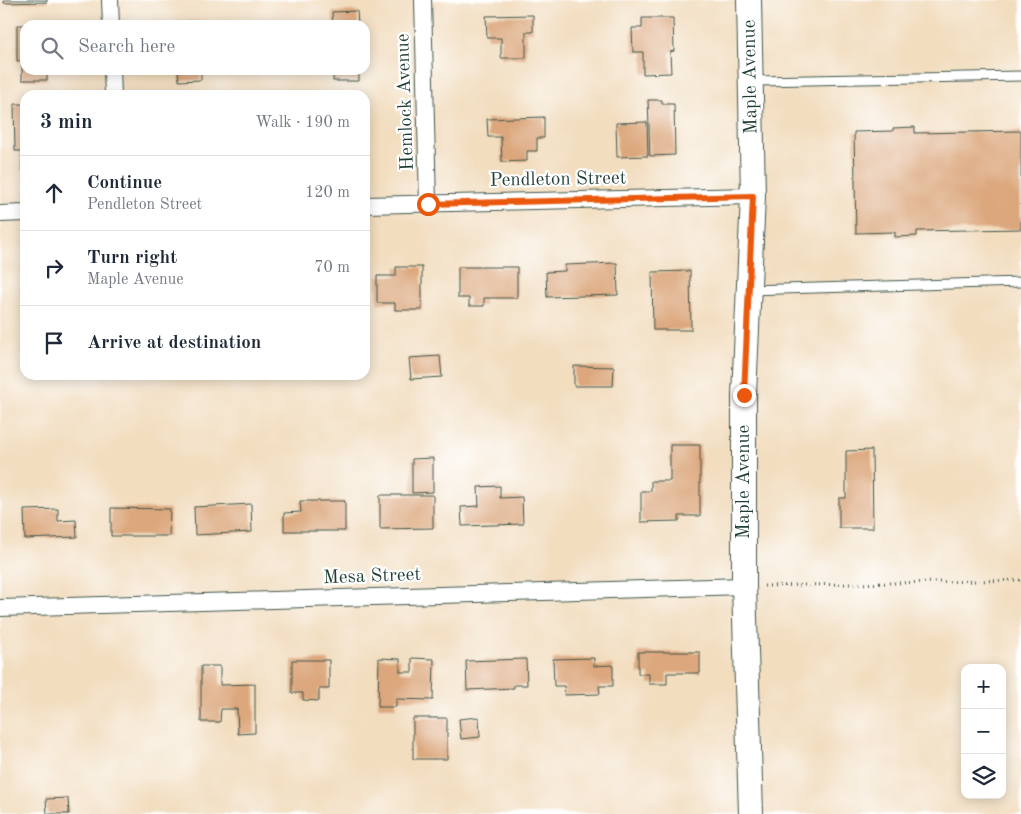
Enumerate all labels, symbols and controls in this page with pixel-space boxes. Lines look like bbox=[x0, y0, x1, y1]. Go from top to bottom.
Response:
street label: Maple Avenue bbox=[741, 19, 761, 135]
search box bbox=[20, 20, 370, 75]
street label: Hemlock Avenue bbox=[394, 33, 418, 171]
icon: search bbox=[38, 34, 66, 62]
text: Search here bbox=[78, 38, 175, 57]
text: 3 min bbox=[40, 112, 93, 133]
text: Walk · 190 m bbox=[255, 115, 350, 131]
street label: Pendleton Street bbox=[489, 169, 627, 191]
text: Continue bbox=[87, 174, 162, 193]
icon: ahead bbox=[40, 179, 68, 207]
text: 120 m bbox=[305, 185, 350, 201]
route start bbox=[417, 193, 440, 216]
text: Pendleton Street bbox=[87, 197, 202, 213]
text: Turn right bbox=[87, 249, 177, 268]
icon: right bbox=[40, 254, 68, 282]
text: 70 m bbox=[314, 260, 350, 276]
text: Maple Avenue bbox=[87, 272, 184, 288]
icon: arrive bbox=[40, 329, 68, 357]
text: Arrive at destination bbox=[87, 334, 261, 353]
route end bbox=[733, 384, 756, 407]
street label: Maple Avenue bbox=[735, 425, 754, 539]
street label: Mesa Street bbox=[323, 566, 421, 588]
map controls bbox=[961, 664, 1006, 799]
button: + bbox=[961, 664, 1006, 709]
button: − bbox=[961, 709, 1006, 754]
button: layers bbox=[961, 754, 1006, 799]

